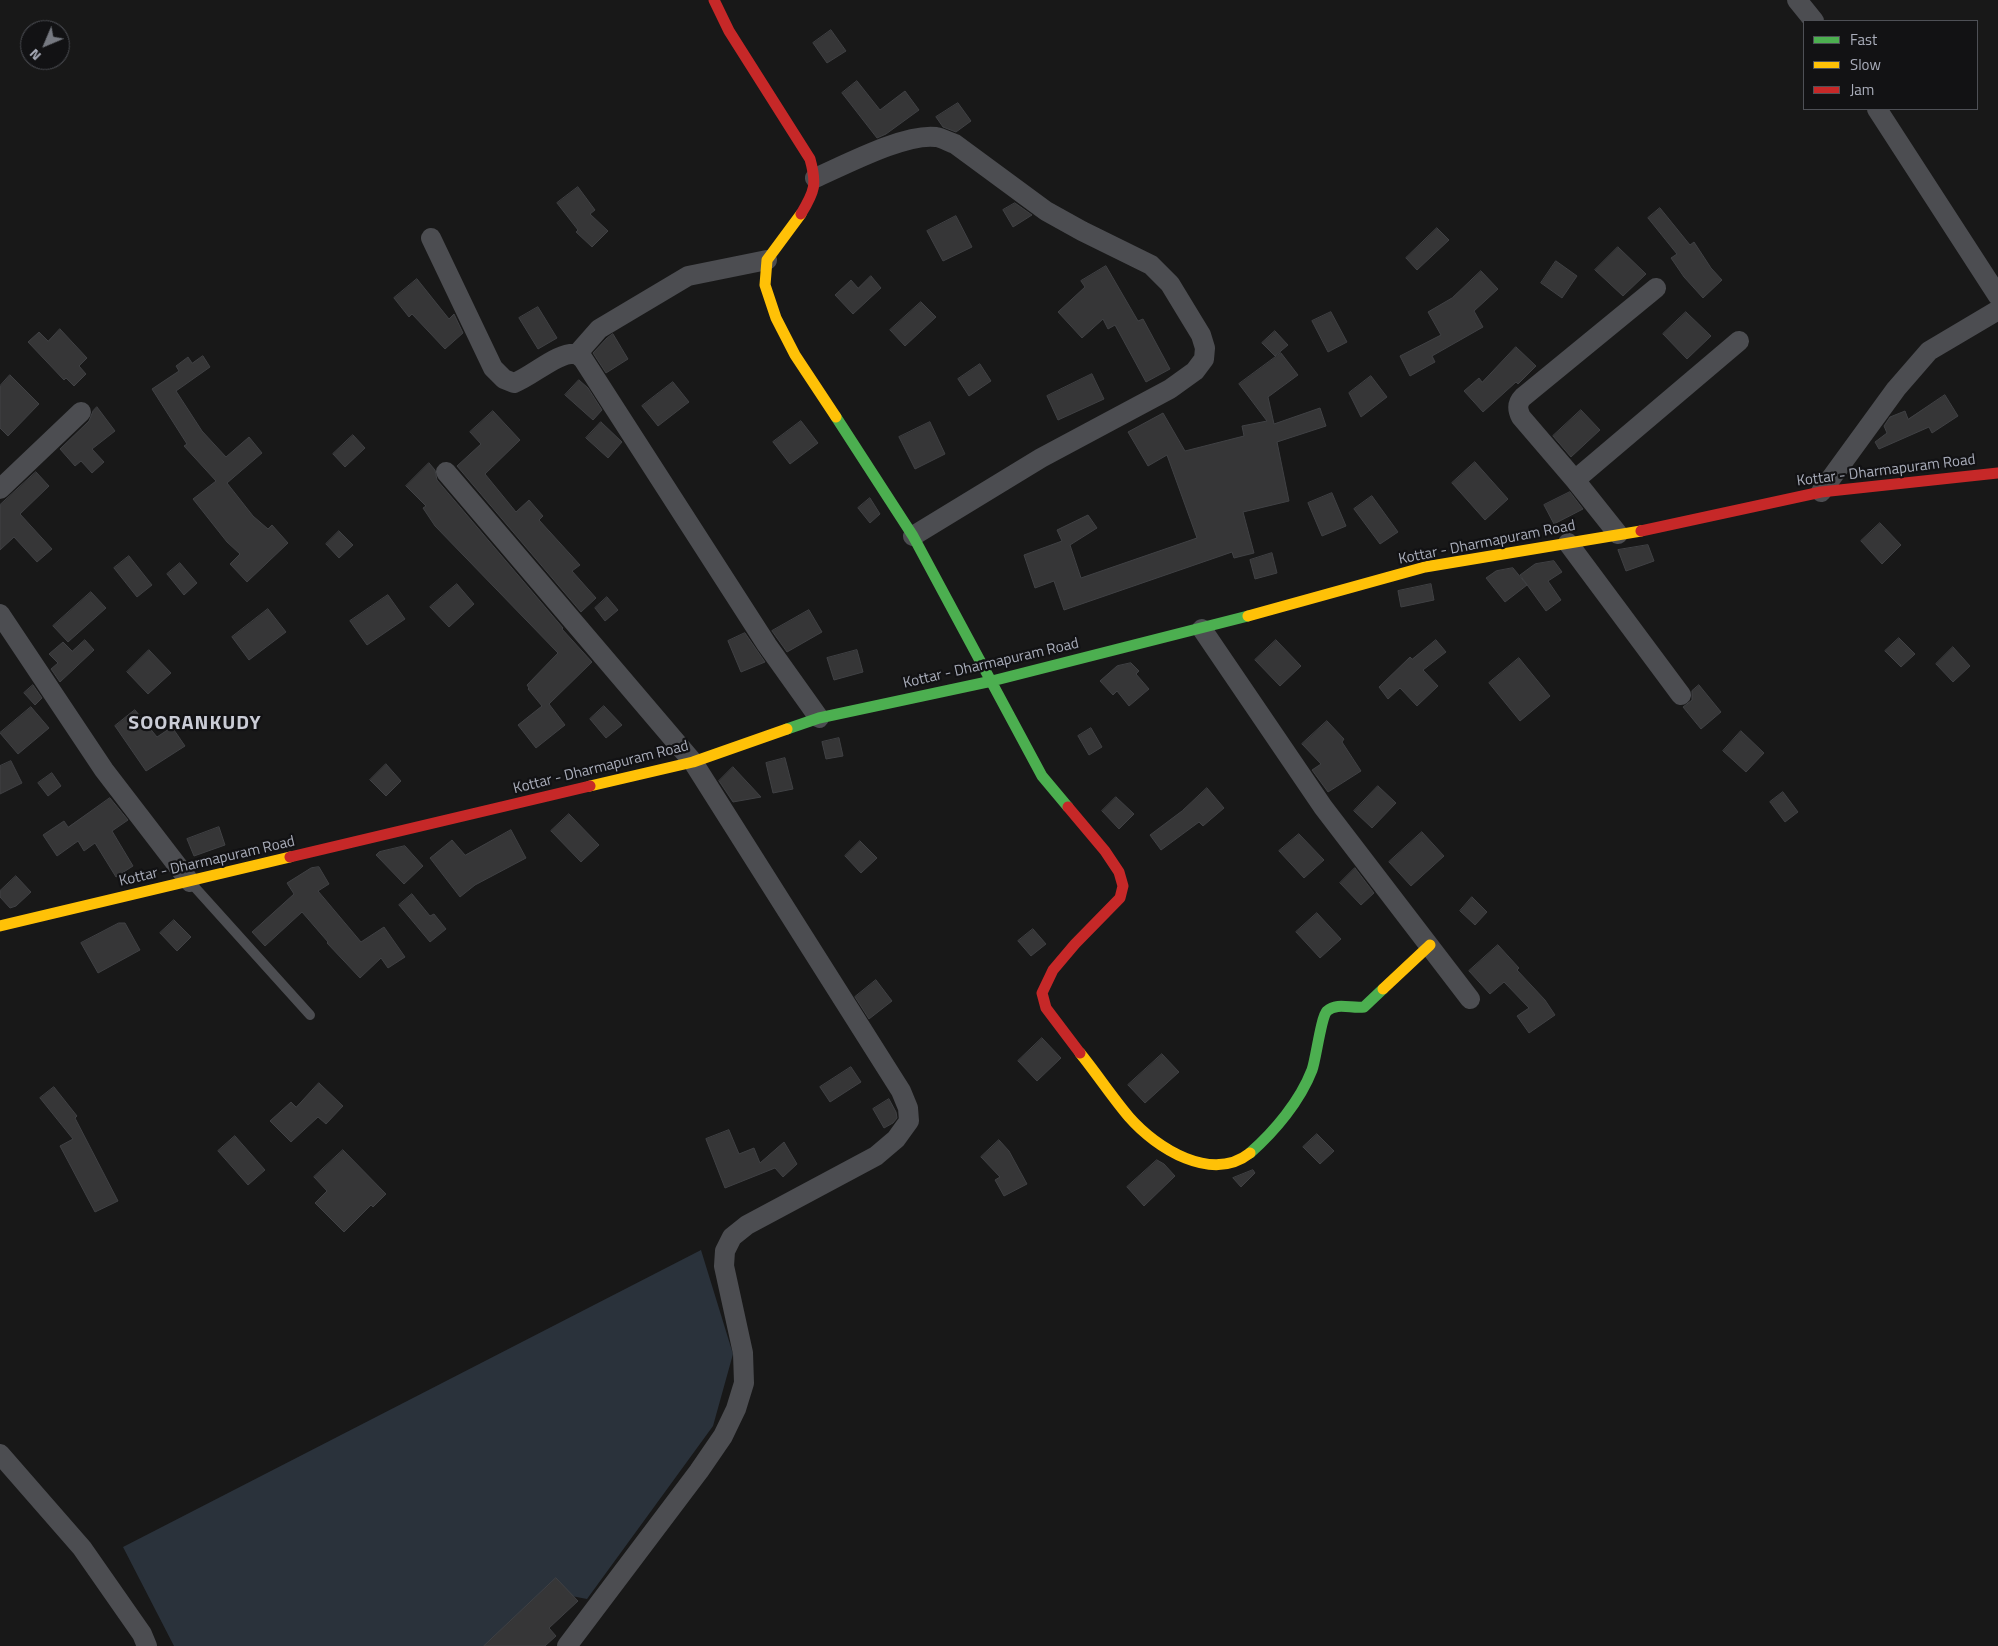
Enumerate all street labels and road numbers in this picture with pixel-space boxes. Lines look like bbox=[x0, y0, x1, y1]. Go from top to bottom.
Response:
street label: Kottar - Dharmapuram Road bbox=[1796, 451, 1976, 491]
street label: Kottar - Dharmapuram Road bbox=[1397, 517, 1577, 569]
street label: Kottar - Dharmapuram Road bbox=[901, 635, 1081, 693]
street label: Kottar - Dharmapuram Road bbox=[512, 737, 690, 799]
street label: Kottar - Dharmapuram Road bbox=[117, 833, 297, 891]

